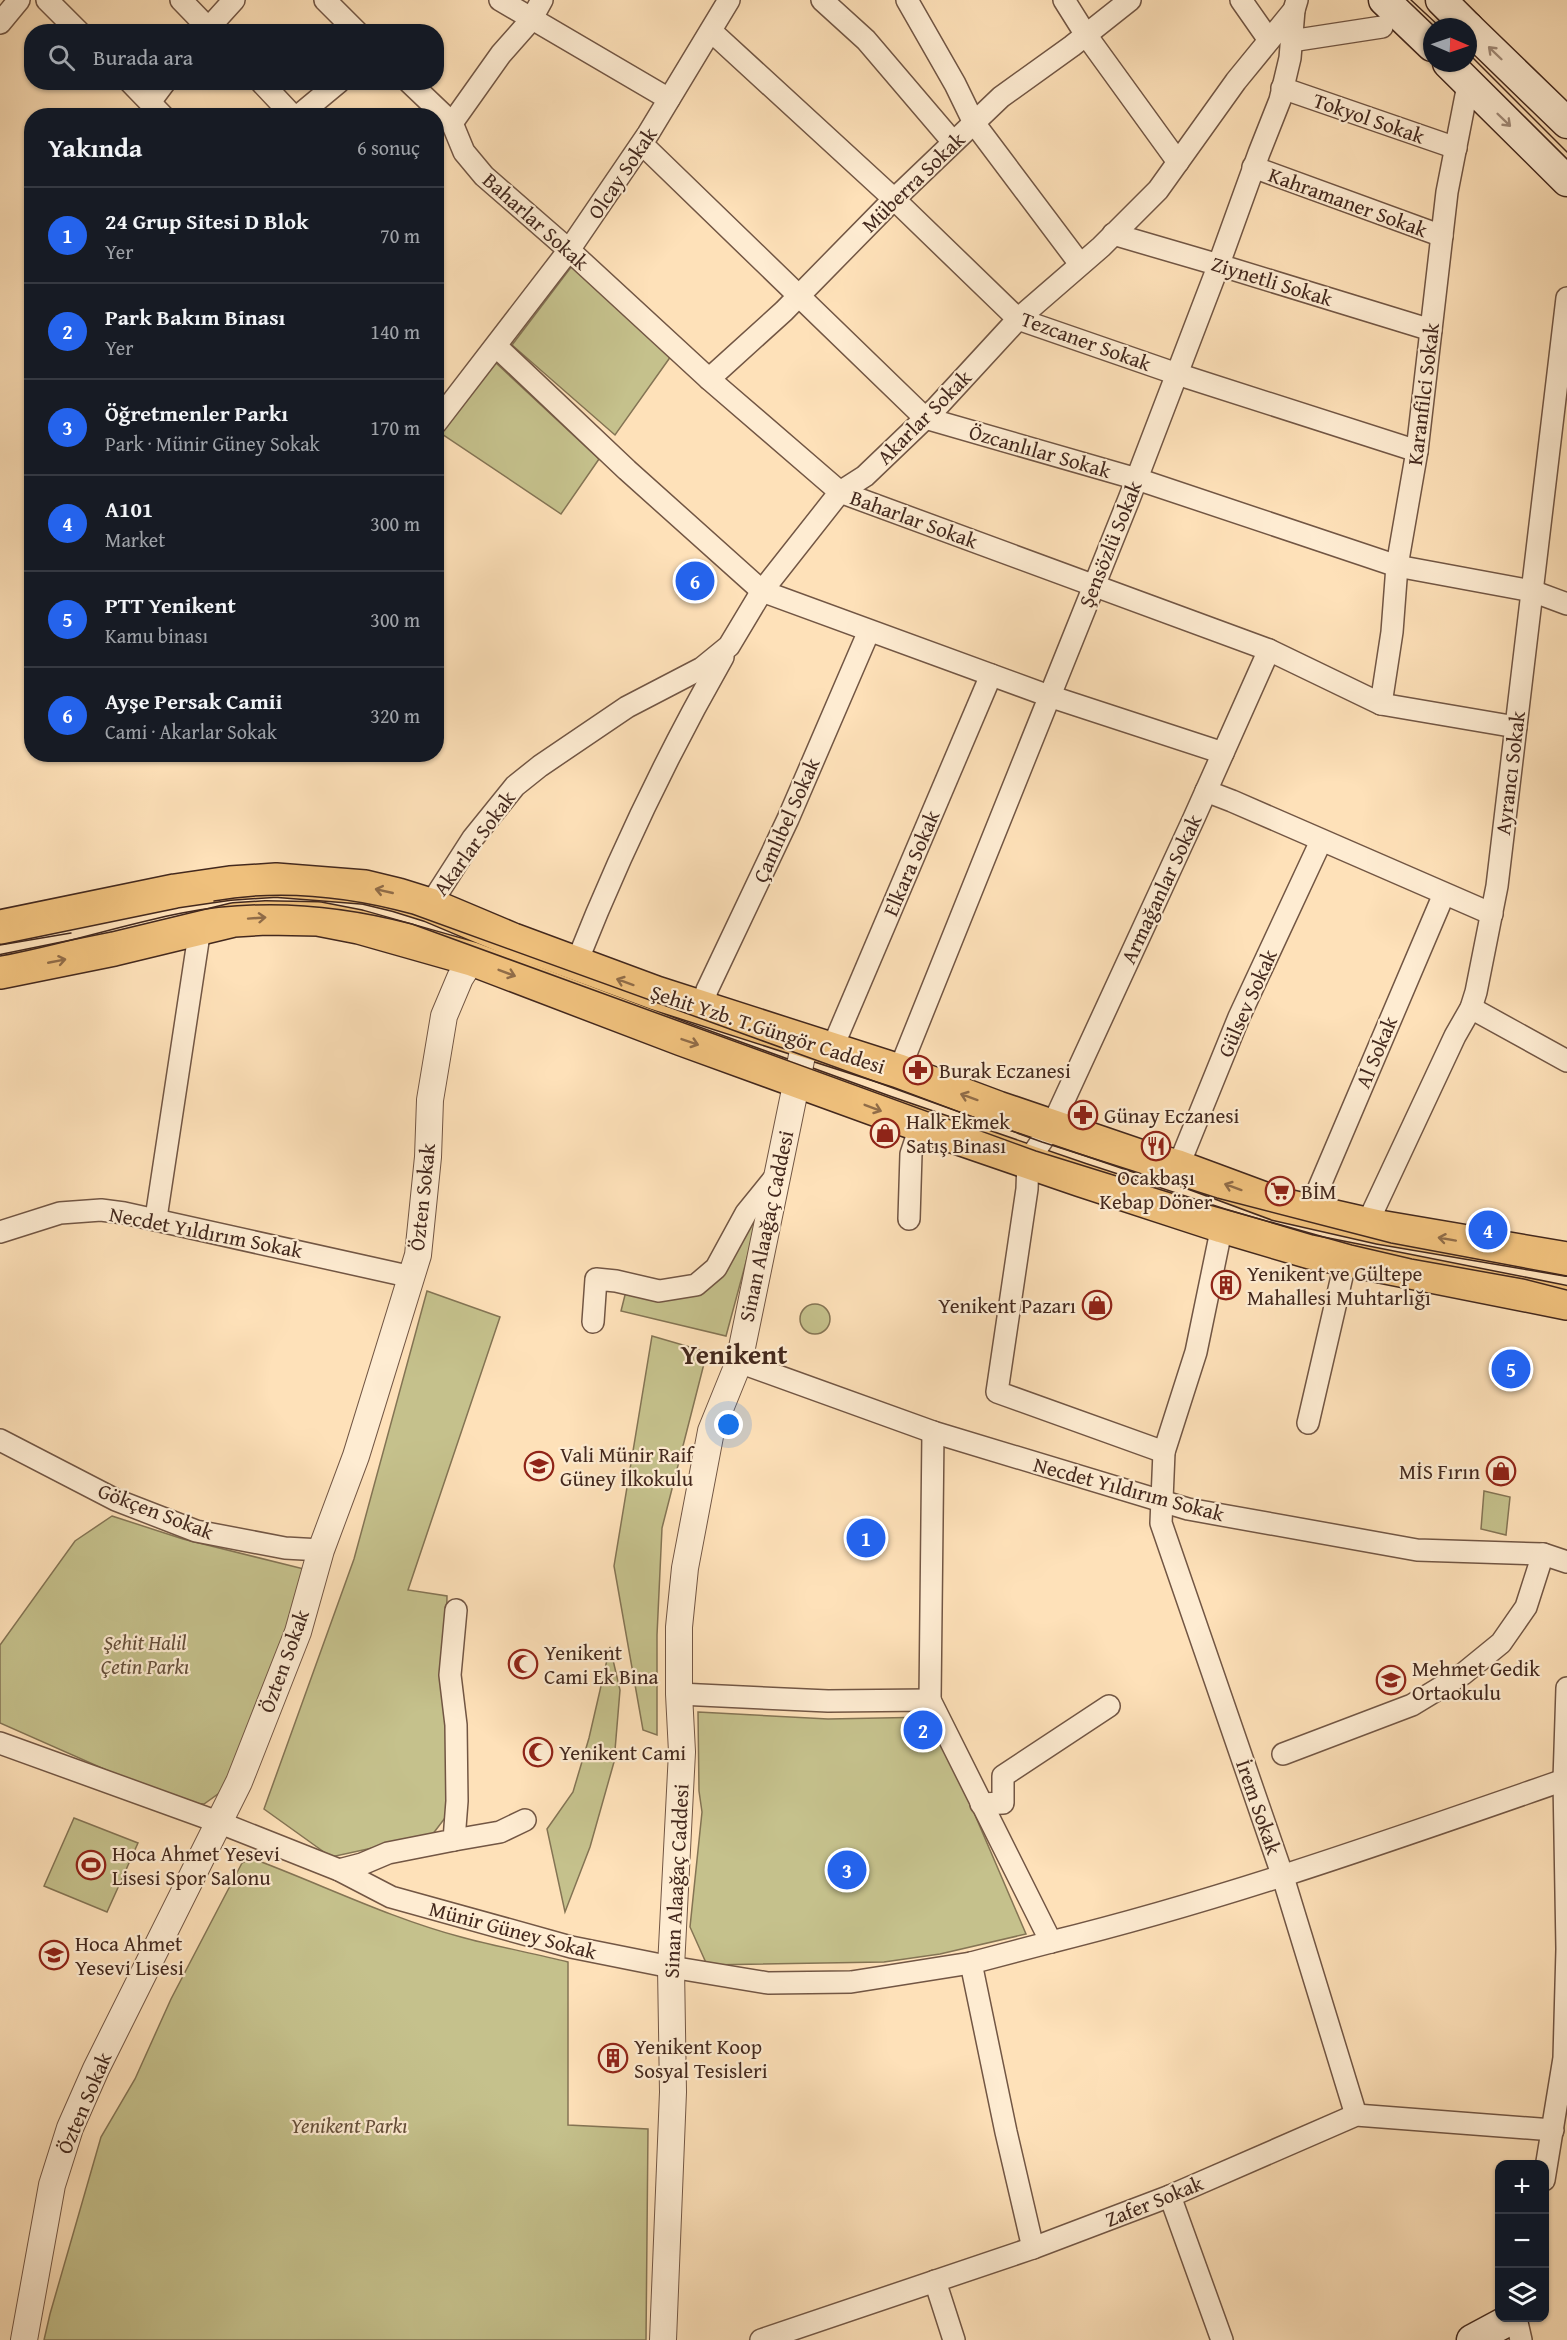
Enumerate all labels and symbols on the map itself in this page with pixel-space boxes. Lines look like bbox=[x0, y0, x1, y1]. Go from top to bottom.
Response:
north arrow bbox=[1423, 18, 1477, 72]
one-way arrow bbox=[1487, 46, 1502, 60]
street label: Tokyol Sokak bbox=[1309, 84, 1429, 152]
one-way arrow bbox=[1496, 112, 1511, 127]
street label: Olcay Sokak bbox=[580, 120, 664, 225]
street label: Müberra Sokak bbox=[854, 124, 972, 239]
street label: Kahramaner Sokak bbox=[1264, 159, 1432, 245]
street label: Baharlar Sokak bbox=[476, 165, 596, 277]
street label: Ziynetli Sokak bbox=[1208, 248, 1337, 314]
street label: Tezcaner Sokak bbox=[1017, 303, 1156, 379]
street label: Karanfilci Sokak bbox=[1399, 321, 1447, 467]
street label: Akarlar Sokak bbox=[869, 362, 979, 472]
street label: Özcanlılar Sokak bbox=[966, 416, 1115, 486]
street label: Şensözlü Sokak bbox=[1070, 476, 1150, 612]
street label: Baharlar Sokak bbox=[846, 482, 982, 557]
pin: 6 bbox=[676, 558, 714, 604]
street label: Ayrancı Sokak bbox=[1487, 709, 1533, 837]
street label: Çamlıbel Sokak bbox=[745, 752, 827, 887]
street label: Akarlar Sokak bbox=[425, 784, 523, 902]
street label: Elkara Sokak bbox=[875, 805, 947, 921]
street label: Armağanlar Sokak bbox=[1113, 809, 1209, 969]
one-way arrow bbox=[374, 885, 393, 897]
one-way arrow bbox=[247, 913, 267, 924]
street label: Gülsev Sokak bbox=[1209, 944, 1285, 1062]
one-way arrow bbox=[47, 955, 67, 966]
one-way arrow bbox=[498, 968, 516, 979]
one-way arrow bbox=[616, 975, 635, 986]
street label: Şehit Yzb. T.Güngör Caddesi bbox=[646, 976, 890, 1082]
street label: Al Sokak bbox=[1347, 1011, 1405, 1093]
one-way arrow bbox=[680, 1037, 699, 1048]
pharmacy icon: Burak Eczanesi bbox=[902, 1054, 934, 1086]
place label: Burak Eczanesi bbox=[939, 1055, 1071, 1086]
one-way arrow bbox=[960, 1091, 979, 1102]
pharmacy icon: Günay Eczanesi bbox=[1067, 1099, 1099, 1131]
place label: Günay Eczanesi bbox=[1104, 1100, 1240, 1131]
one-way arrow bbox=[863, 1103, 882, 1114]
place label: Halk Ekmek Satış Binası bbox=[906, 1106, 1010, 1161]
shop icon: Halk Ekmek Satış Binası bbox=[869, 1117, 901, 1149]
street label: Sinan Alaağaç Caddesi bbox=[731, 1127, 801, 1325]
restaurant icon: Ocakbaşı Kebap Döner bbox=[1140, 1130, 1172, 1162]
street label: Özten Sokak bbox=[401, 1141, 443, 1252]
place label: Ocakbaşı Kebap Döner bbox=[1100, 1162, 1213, 1217]
supermarket icon: BİM bbox=[1264, 1175, 1296, 1207]
place label: BİM bbox=[1301, 1176, 1337, 1207]
one-way arrow bbox=[1224, 1181, 1243, 1192]
street label: Necdet Yıldırım Sokak bbox=[107, 1198, 306, 1266]
pin: 4 bbox=[1468, 1208, 1508, 1252]
one-way arrow bbox=[1438, 1233, 1458, 1244]
place label: Yenikent ve Gültepe Mahallesi Muhtarlığı bbox=[1247, 1258, 1431, 1313]
building icon: Yenikent ve Gültepe Mahallesi Muhtarlığı bbox=[1210, 1269, 1242, 1301]
shop icon: Yenikent Pazarı bbox=[1081, 1289, 1113, 1321]
place label: Yenikent Pazarı bbox=[938, 1290, 1076, 1321]
district label: Yenikent bbox=[681, 1334, 787, 1374]
pin: 5 bbox=[1492, 1346, 1530, 1392]
your location bbox=[714, 1410, 743, 1439]
place label: Vali Münir Raif Güney İlkokulu bbox=[560, 1439, 695, 1494]
street label: Necdet Yıldırım Sokak bbox=[1030, 1449, 1228, 1529]
school or university icon: Vali Münir Raif Güney İlkokulu bbox=[523, 1450, 555, 1482]
shop icon: MİS Fırın bbox=[1485, 1455, 1517, 1487]
place label: MİS Fırın bbox=[1399, 1456, 1480, 1487]
street label: Gökçen Sokak bbox=[94, 1475, 219, 1547]
pin: 1 bbox=[846, 1516, 886, 1560]
street label: Özten Sokak bbox=[251, 1605, 317, 1717]
park label: Şehit Halil Çetin Parkı bbox=[101, 1627, 189, 1682]
place label: Yenikent Cami Ek Bina bbox=[544, 1637, 659, 1692]
mosque icon: Yenikent Cami Ek Bina bbox=[507, 1648, 539, 1680]
place label: Mehmet Gedik Ortaokulu bbox=[1412, 1653, 1540, 1708]
school or university icon: Mehmet Gedik Ortaokulu bbox=[1375, 1664, 1407, 1696]
pin: 2 bbox=[904, 1708, 942, 1752]
mosque icon: Yenikent Cami bbox=[522, 1736, 554, 1768]
place label: Yenikent Cami bbox=[559, 1737, 686, 1768]
street label: İrem Sokak bbox=[1228, 1755, 1290, 1859]
street label: Sinan Alaağaç Caddesi bbox=[655, 1783, 697, 1979]
place label: Hoca Ahmet Yesevi Lisesi Spor Salonu bbox=[112, 1838, 280, 1893]
pin: 3 bbox=[828, 1848, 866, 1892]
sports icon: Hoca Ahmet Yesevi Lisesi Spor Salonu bbox=[75, 1849, 107, 1881]
street label: Münir Güney Sokak bbox=[426, 1893, 601, 1967]
place label: Hoca Ahmet Yesevi Lisesi bbox=[75, 1928, 184, 1983]
school or university icon: Hoca Ahmet Yesevi Lisesi bbox=[38, 1939, 70, 1971]
place label: Yenikent Koop Sosyal Tesisleri bbox=[634, 2031, 768, 2086]
building icon: Yenikent Koop Sosyal Tesisleri bbox=[597, 2042, 629, 2074]
street label: Özten Sokak bbox=[49, 2047, 119, 2159]
park label: Yenikent Parkı bbox=[290, 2110, 408, 2141]
street label: Zafer Sokak bbox=[1100, 2167, 1208, 2235]

